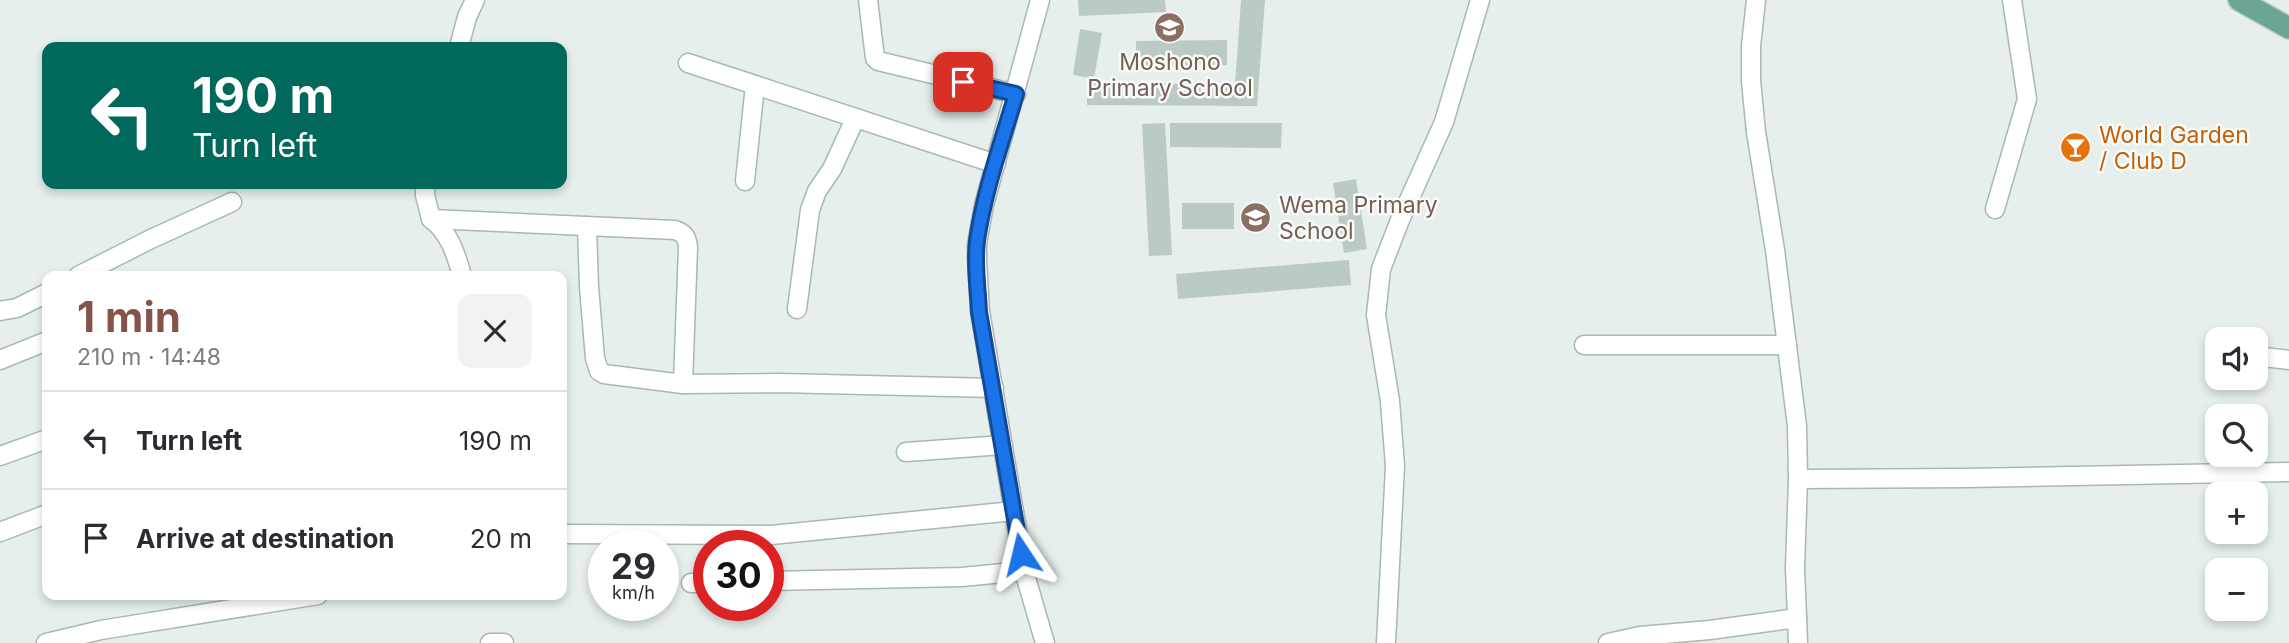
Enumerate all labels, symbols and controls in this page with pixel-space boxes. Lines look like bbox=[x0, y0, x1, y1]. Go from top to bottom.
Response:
school or university icon: Moshono Primary School bbox=[1153, 11, 1187, 45]
place label: Moshono Primary School bbox=[1087, 48, 1253, 102]
pin bbox=[933, 52, 993, 112]
icon: arrive bbox=[944, 63, 982, 101]
text: 190 m bbox=[192, 66, 334, 125]
icon: left bbox=[77, 70, 168, 161]
place label: World Garden / Club D bbox=[2099, 121, 2249, 175]
text: Turn left bbox=[192, 126, 317, 165]
bar icon: World Garden / Club D bbox=[2059, 131, 2093, 165]
place label: Wema Primary School bbox=[1279, 191, 1438, 245]
school or university icon: Wema Primary School bbox=[1239, 201, 1273, 235]
text: 1 min bbox=[77, 291, 181, 342]
button: close bbox=[458, 294, 532, 368]
map controls bbox=[2205, 327, 2268, 621]
button: sound bbox=[2205, 327, 2268, 390]
text: 210 m · 14:48 bbox=[77, 343, 221, 371]
button: search bbox=[2205, 404, 2268, 467]
icon: left bbox=[77, 421, 115, 459]
text: Turn left bbox=[136, 425, 242, 456]
text: 190 m bbox=[459, 425, 532, 456]
button: + bbox=[2205, 481, 2268, 544]
position arrow bbox=[984, 517, 1058, 591]
icon: arrive bbox=[77, 519, 115, 557]
text: Arrive at destination bbox=[136, 523, 395, 554]
text: 20 m bbox=[470, 523, 532, 554]
speed limit sign: 30 bbox=[693, 530, 784, 621]
text: 29 bbox=[611, 545, 656, 587]
button: − bbox=[2205, 558, 2268, 621]
text: km/h bbox=[612, 582, 655, 603]

